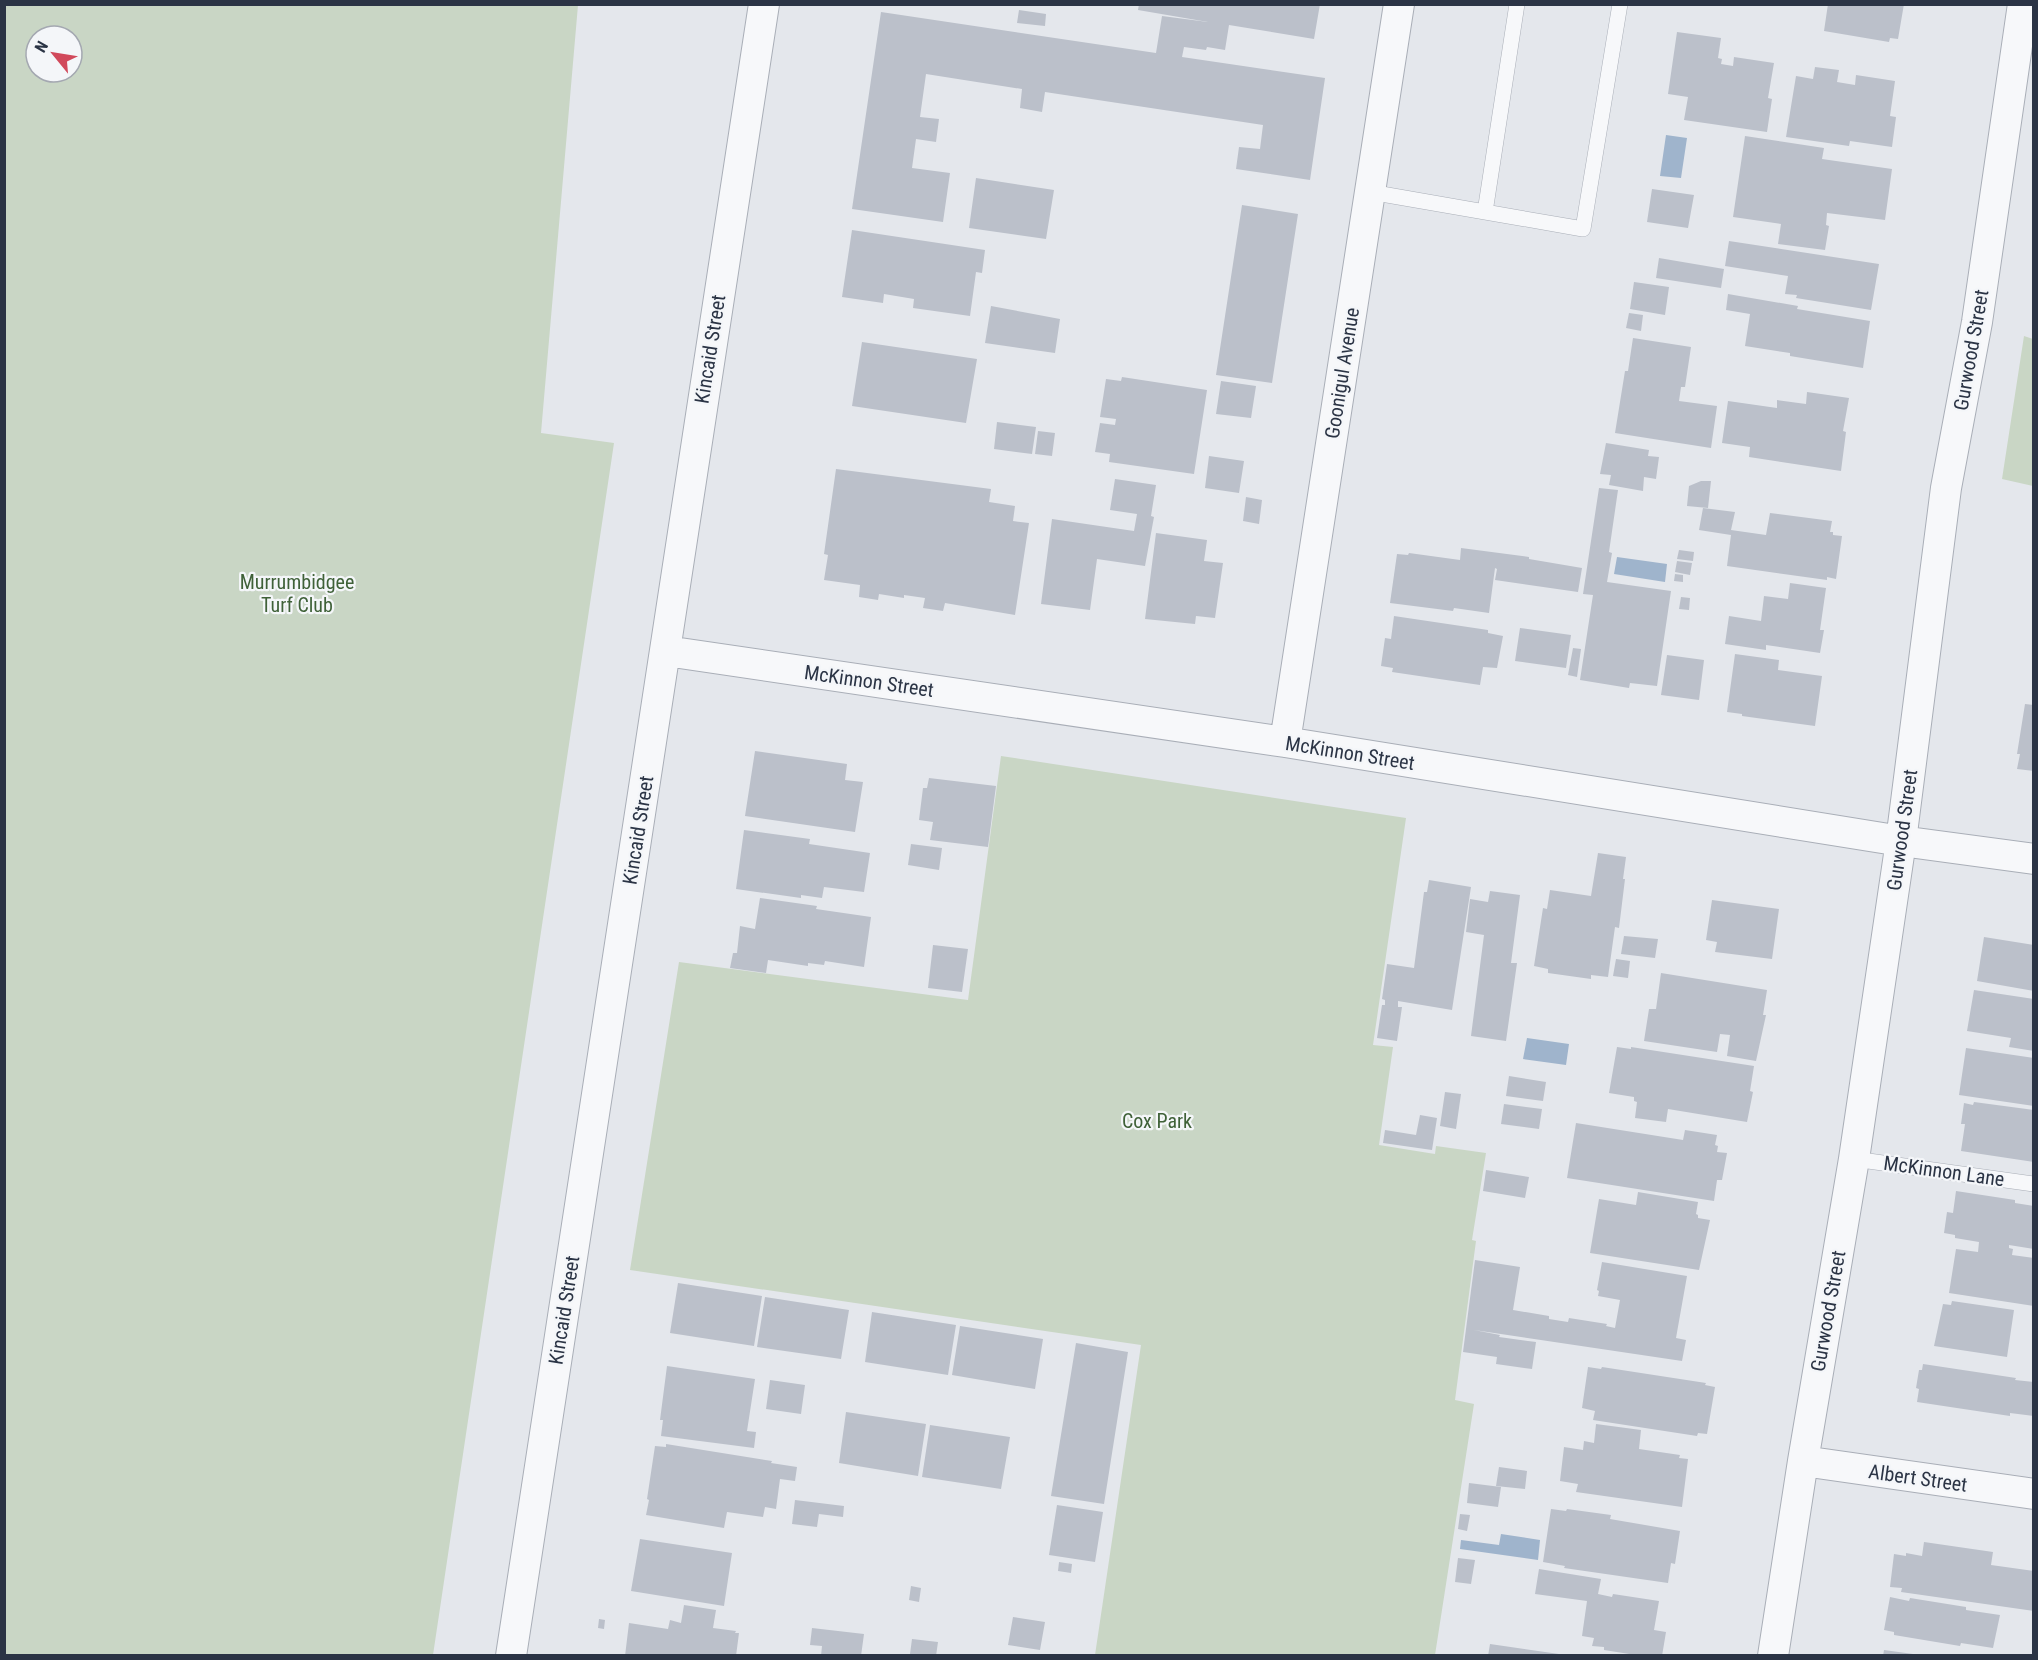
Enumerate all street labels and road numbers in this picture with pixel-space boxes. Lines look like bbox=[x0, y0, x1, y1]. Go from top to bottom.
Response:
street label: Gurwood Street bbox=[1949, 288, 1993, 412]
street label: Kincaid Street bbox=[690, 293, 730, 405]
street label: Goonigul Avenue bbox=[1320, 306, 1364, 440]
street label: McKinnon Street bbox=[803, 660, 935, 702]
street label: McKinnon Street bbox=[1284, 731, 1416, 775]
street label: Gurwood Street bbox=[1882, 768, 1922, 892]
street label: Kincaid Street bbox=[618, 774, 658, 886]
street label: McKinnon Lane bbox=[1882, 1151, 2006, 1191]
street label: Gurwood Street bbox=[1806, 1249, 1850, 1373]
street label: Kincaid Street bbox=[544, 1254, 584, 1366]
street label: Albert Street bbox=[1867, 1459, 1969, 1497]

